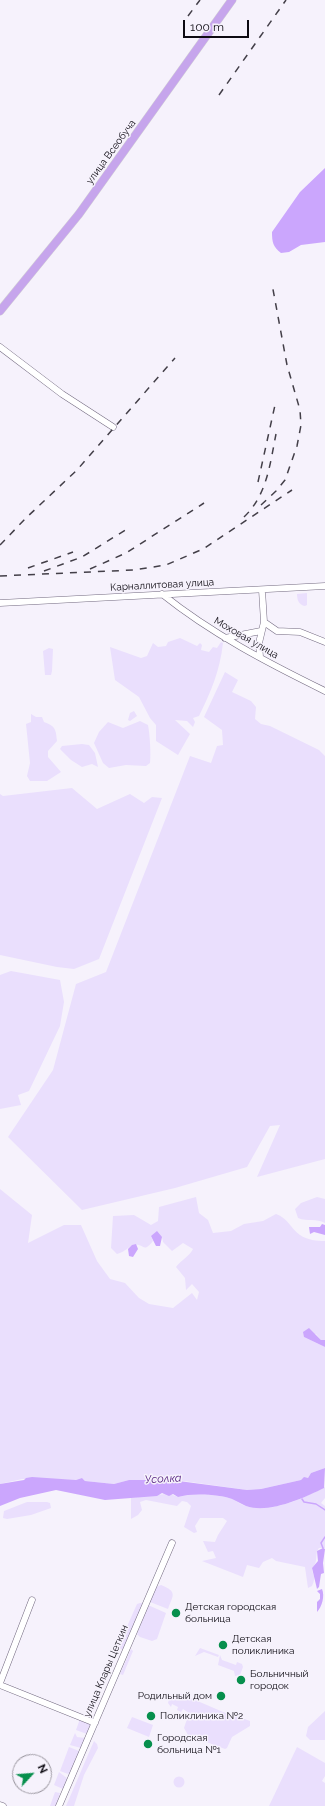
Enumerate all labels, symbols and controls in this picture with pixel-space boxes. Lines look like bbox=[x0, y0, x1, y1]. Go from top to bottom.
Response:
scale bar bbox=[185, 12, 251, 38]
text: 100 m bbox=[190, 20, 224, 34]
street label: улица Всеобуча bbox=[84, 117, 138, 187]
street label: Карналлитовая улица bbox=[110, 576, 214, 594]
street label: Моховая улица bbox=[212, 615, 280, 661]
water label: Усолка bbox=[144, 1471, 182, 1487]
place label: Детская городская больница bbox=[185, 1601, 276, 1624]
marker: Детская городская больница bbox=[170, 1607, 182, 1619]
street label: улица Клары Цеткин bbox=[81, 1623, 131, 1719]
place label: Детская поликлиника bbox=[232, 1633, 294, 1656]
marker: Детская поликлиника bbox=[217, 1639, 229, 1651]
place label: Больничный городок bbox=[250, 1668, 309, 1692]
marker: Больничный городок bbox=[235, 1674, 247, 1686]
place label: Родильный дом bbox=[138, 1690, 212, 1702]
marker: Родильный дом bbox=[215, 1690, 227, 1702]
marker: Поликлиника №2 bbox=[145, 1710, 157, 1722]
place label: Поликлиника №2 bbox=[160, 1710, 243, 1722]
place label: Городская больница №1 bbox=[157, 1732, 221, 1756]
marker: Городская больница №1 bbox=[142, 1738, 154, 1750]
north arrow bbox=[12, 1754, 52, 1794]
text: N bbox=[35, 1762, 50, 1776]

